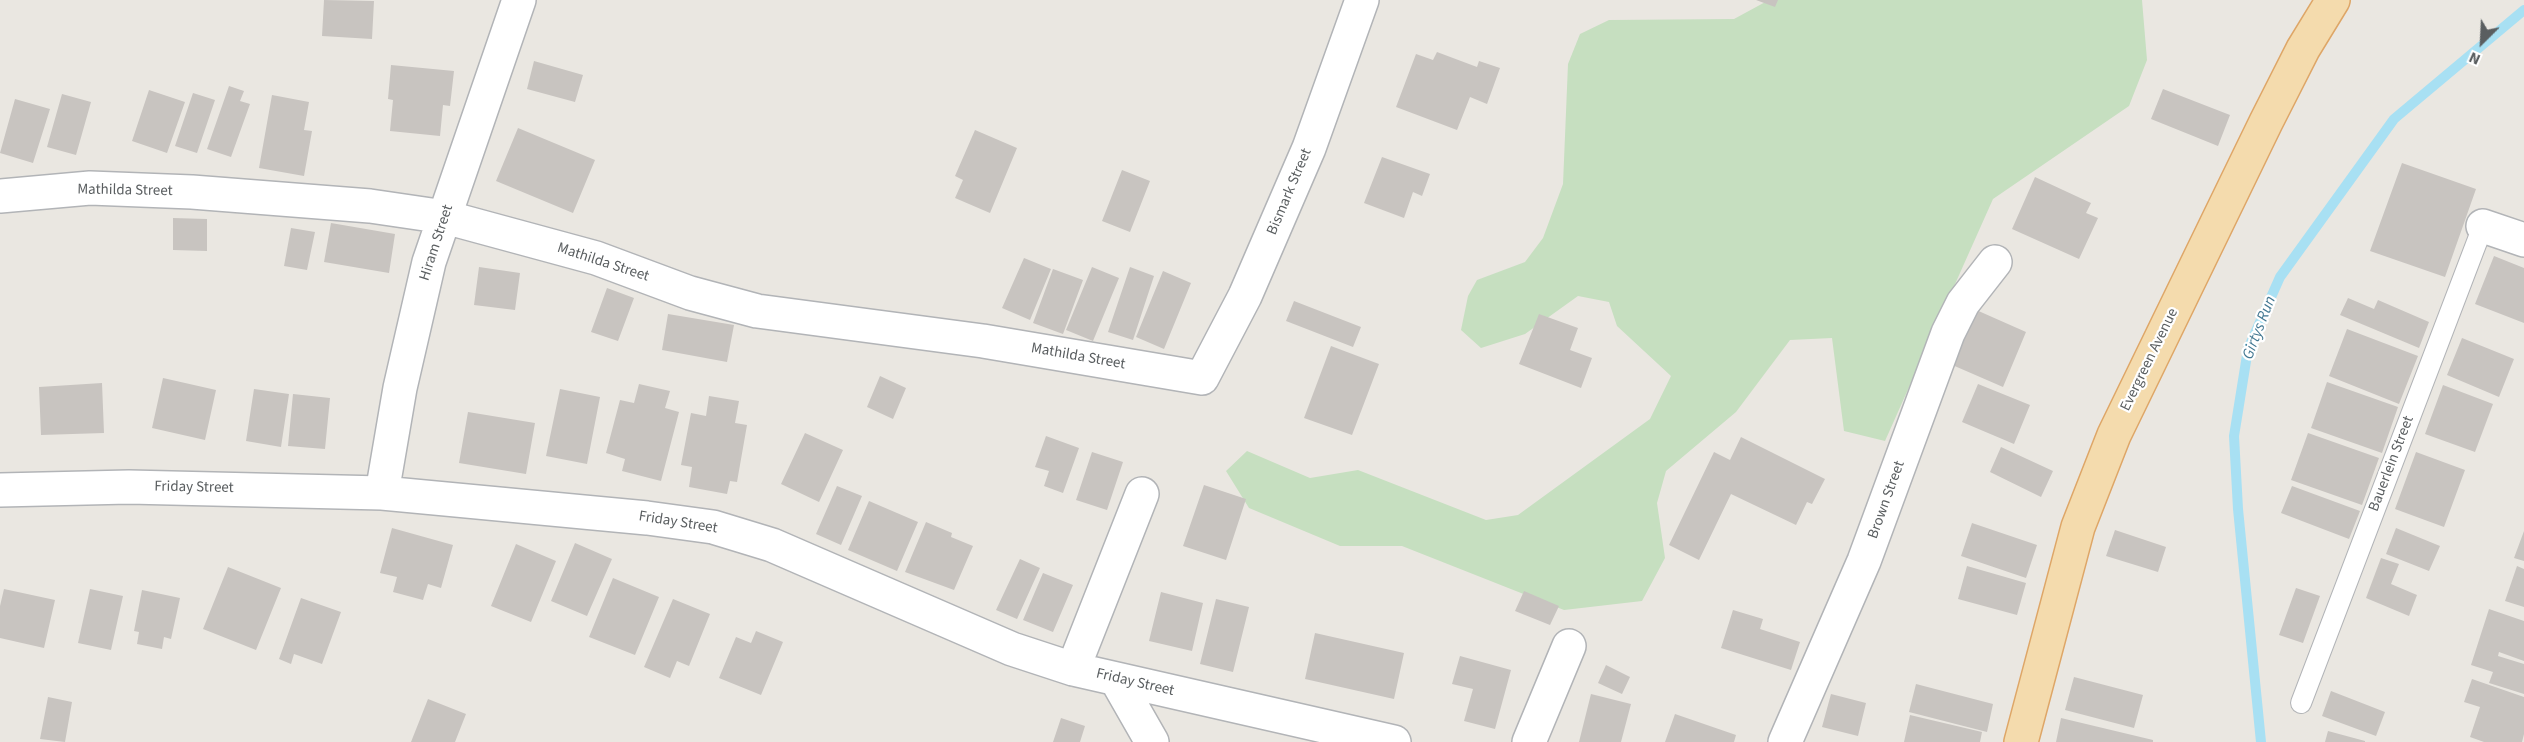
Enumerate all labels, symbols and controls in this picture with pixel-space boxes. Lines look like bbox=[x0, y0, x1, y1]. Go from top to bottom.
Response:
north arrow bbox=[2452, 12, 2512, 72]
text: N bbox=[2465, 46, 2484, 71]
street label: Bismark Street bbox=[1264, 146, 1316, 238]
street label: Mathilda Street bbox=[77, 181, 173, 201]
street label: Hiram Street bbox=[416, 203, 458, 283]
street label: Mathilda Street bbox=[555, 240, 651, 286]
water label: Girtys Run bbox=[2239, 294, 2281, 362]
street label: Evergreen Avenue bbox=[2117, 306, 2183, 414]
street label: Mathilda Street bbox=[1029, 340, 1127, 374]
street label: Bauerlein Street bbox=[2366, 414, 2418, 514]
street label: Brown Street bbox=[1865, 459, 1909, 541]
street label: Friday Street bbox=[154, 478, 234, 498]
street label: Friday Street bbox=[637, 508, 719, 538]
street label: Friday Street bbox=[1094, 665, 1176, 701]

